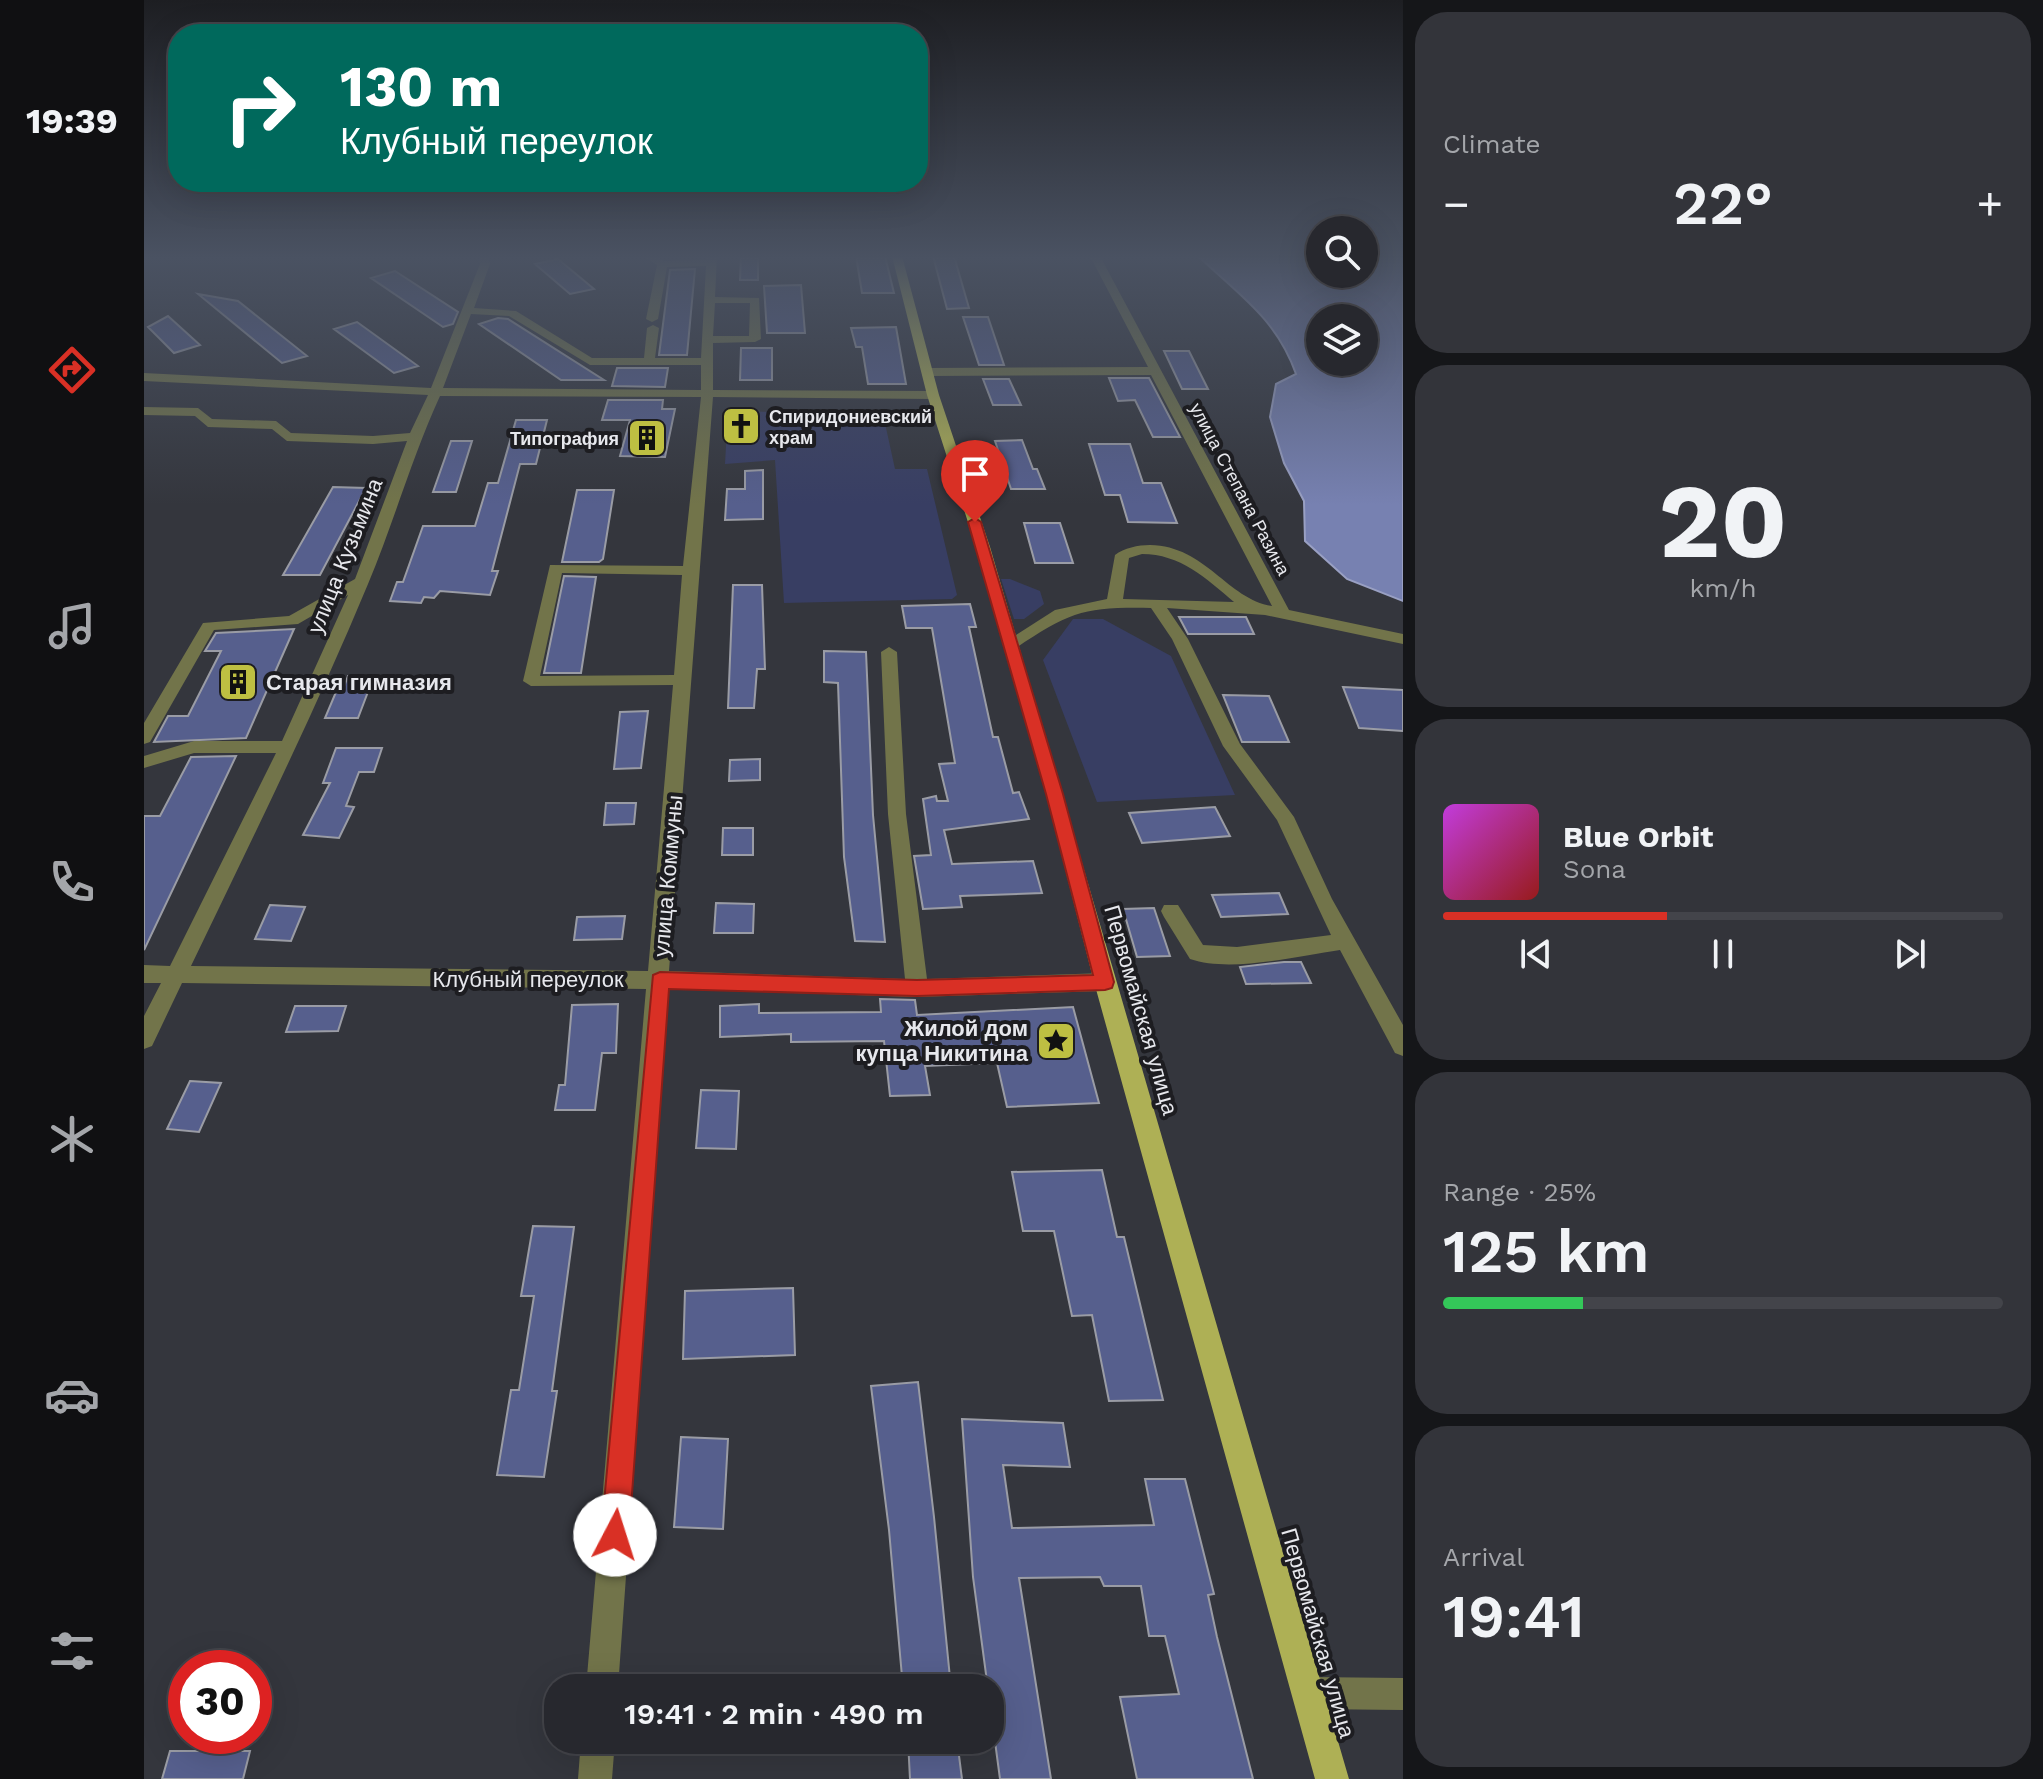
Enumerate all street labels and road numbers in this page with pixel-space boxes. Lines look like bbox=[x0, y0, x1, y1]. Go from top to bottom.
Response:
street label: улица Степана Разина bbox=[1186, 399, 1295, 580]
street label: улица Кузьмина bbox=[302, 474, 388, 637]
street label: улица Коммуны bbox=[648, 794, 688, 958]
street label: Первомайская улица bbox=[1099, 902, 1183, 1118]
street label: Клубный переулок bbox=[432, 967, 624, 992]
street label: Первомайская улица bbox=[1276, 1525, 1360, 1741]

